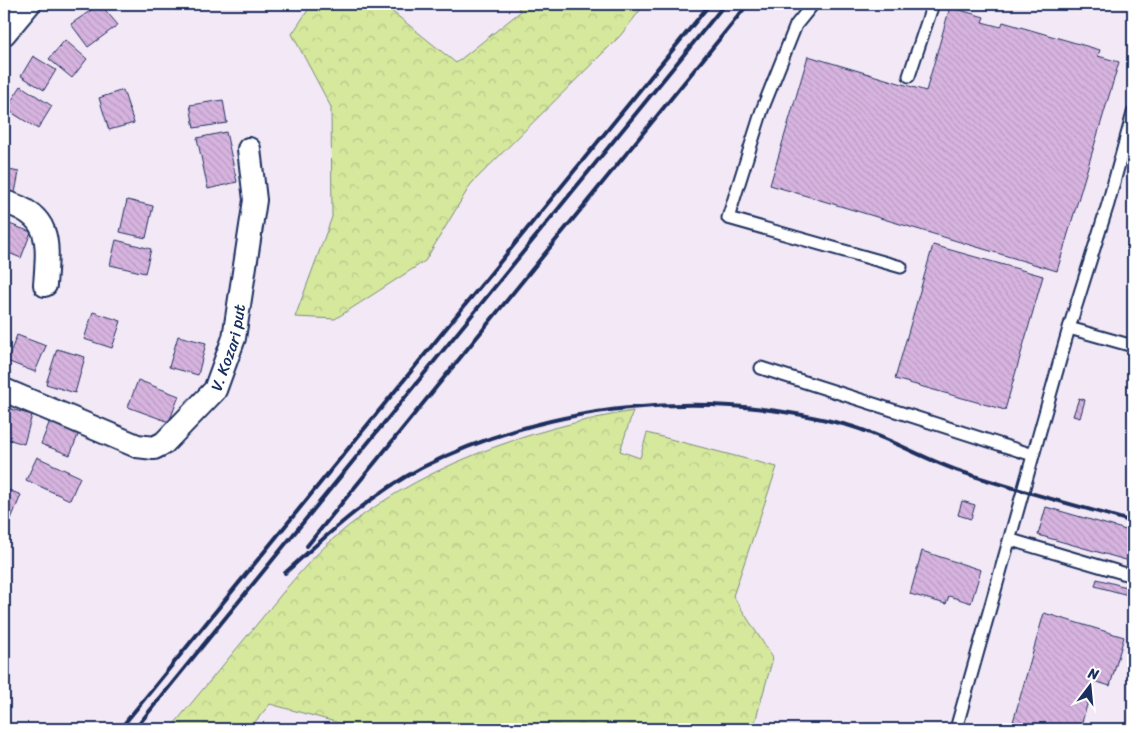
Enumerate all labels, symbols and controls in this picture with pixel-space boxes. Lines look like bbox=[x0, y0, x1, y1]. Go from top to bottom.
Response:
street label: V. Kozari put bbox=[202, 302, 254, 395]
north arrow bbox=[1064, 660, 1114, 710]
text: N bbox=[1084, 660, 1102, 687]

